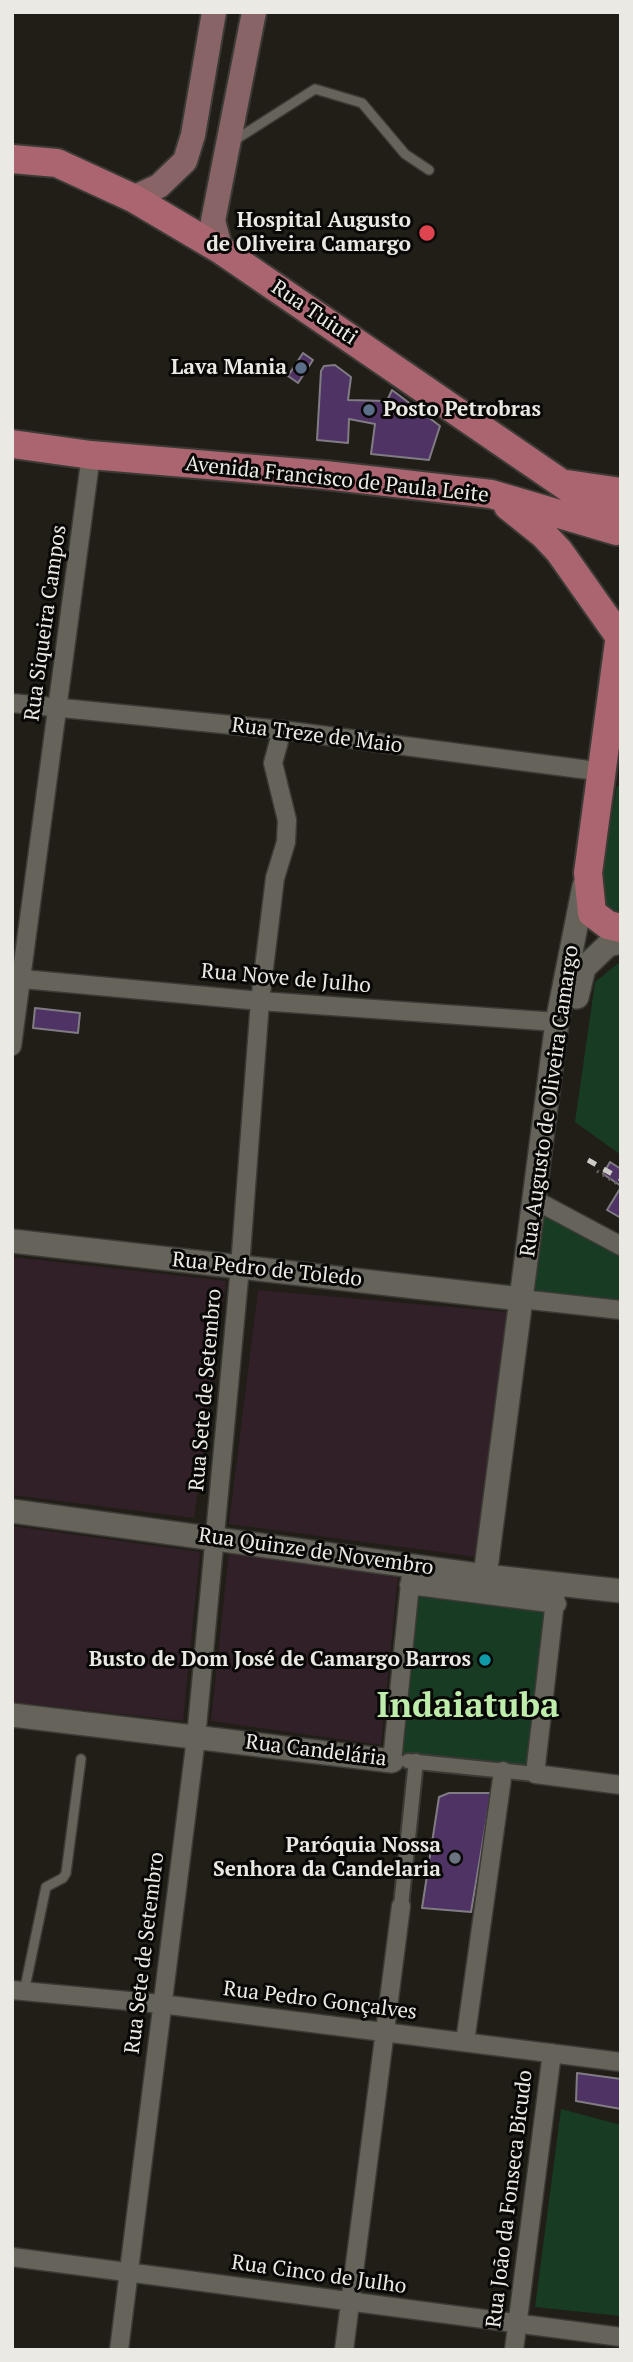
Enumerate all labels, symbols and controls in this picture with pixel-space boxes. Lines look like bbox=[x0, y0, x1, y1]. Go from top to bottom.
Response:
place label: Hospital Augusto de Oliveira Camargo bbox=[206, 208, 411, 258]
marker: Hospital Augusto de Oliveira Camargo bbox=[417, 223, 437, 243]
street label: Rua Tuiuti bbox=[266, 275, 362, 351]
place label: Lava Mania bbox=[171, 355, 287, 381]
marker: Lava Mania bbox=[293, 360, 309, 376]
place label: Posto Petrobras bbox=[383, 397, 541, 423]
marker: Posto Petrobras bbox=[361, 402, 377, 418]
street label: Avenida Francisco de Paula Leite bbox=[184, 452, 490, 508]
street label: Rua Siqueira Campos bbox=[20, 523, 72, 723]
street label: Rua Treze de Maio bbox=[230, 713, 404, 759]
street label: Rua Augusto de Oliveira Camargo bbox=[516, 944, 584, 1258]
street label: Rua Nove de Julho bbox=[200, 959, 372, 999]
street label: Rua Pedro de Toledo bbox=[171, 1247, 363, 1293]
street label: Rua Sete de Setembro bbox=[185, 1288, 227, 1492]
street label: Rua Quinze de Novembro bbox=[197, 1523, 435, 1581]
place label: Busto de Dom José de Camargo Barros bbox=[89, 1647, 471, 1673]
marker: Busto de Dom José de Camargo Barros bbox=[477, 1652, 493, 1668]
district label: Indaiatuba bbox=[377, 1686, 559, 1728]
street label: Rua Candelária bbox=[244, 1730, 388, 1772]
place label: Paróquia Nossa Senhora da Candelaria bbox=[213, 1833, 441, 1883]
marker: Paróquia Nossa Senhora da Candelaria bbox=[447, 1850, 463, 1866]
street label: Rua Sete de Setembro bbox=[120, 1851, 170, 2055]
street label: Rua Pedro Gonçalves bbox=[222, 1977, 418, 2025]
street label: Rua João da Fonseca Bicudo bbox=[482, 2069, 538, 2329]
street label: Rua Cinco de Julho bbox=[230, 2250, 408, 2300]

